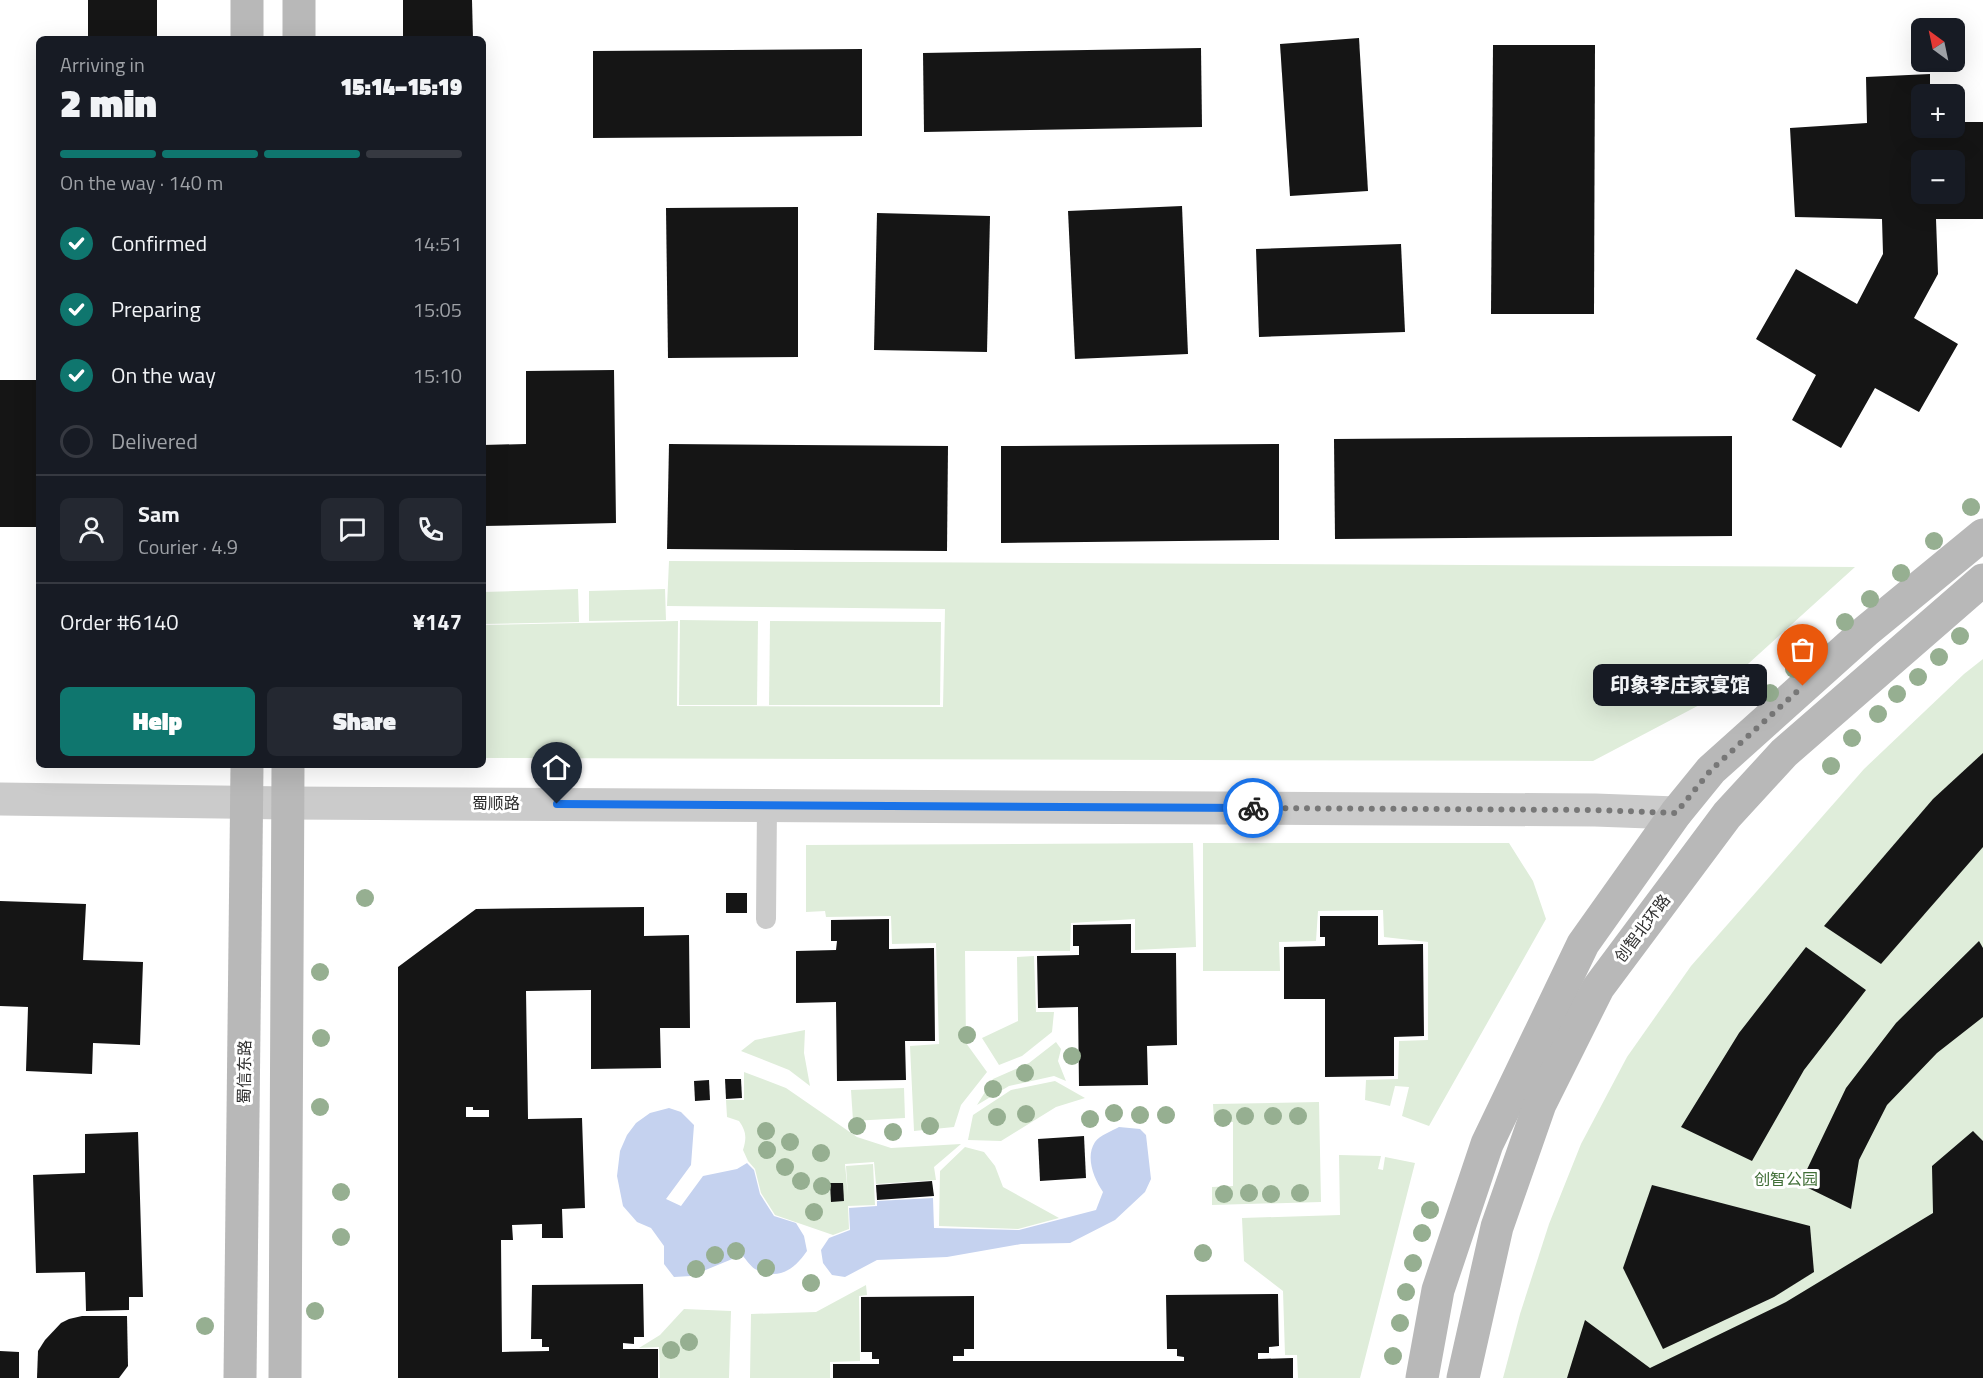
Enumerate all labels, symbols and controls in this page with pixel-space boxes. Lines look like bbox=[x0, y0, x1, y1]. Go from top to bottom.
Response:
north arrow bbox=[1911, 18, 1965, 72]
map controls bbox=[1911, 18, 1965, 204]
text: Arriving in bbox=[60, 49, 145, 80]
text: 15:14–15:19 bbox=[340, 70, 462, 104]
text: 2 min bbox=[60, 73, 157, 132]
button: + bbox=[1911, 84, 1965, 138]
button: − bbox=[1911, 150, 1965, 204]
text: On the way · 140 m bbox=[60, 167, 223, 198]
text: Confirmed bbox=[111, 226, 207, 260]
icon: check bbox=[60, 227, 93, 260]
text: 14:51 bbox=[413, 228, 462, 259]
text: Preparing bbox=[111, 292, 201, 326]
icon: check bbox=[60, 293, 93, 326]
text: 15:05 bbox=[413, 294, 462, 325]
text: On the way bbox=[111, 358, 216, 392]
icon: check bbox=[60, 359, 93, 392]
text: 15:10 bbox=[413, 360, 462, 391]
text: Delivered bbox=[111, 424, 198, 458]
text: Sam bbox=[138, 497, 180, 531]
button: person bbox=[60, 498, 123, 561]
button: chat bbox=[321, 498, 384, 561]
button: phone bbox=[399, 498, 462, 561]
text: Courier · 4.9 bbox=[138, 531, 238, 562]
text: Order #6140 bbox=[60, 605, 179, 639]
text: ¥147 bbox=[413, 605, 462, 639]
pin bbox=[1777, 624, 1828, 686]
icon: bag bbox=[1786, 633, 1819, 666]
callout: 印象李庄家宴馆 bbox=[1593, 665, 1767, 707]
text: 印象李庄家宴馆 bbox=[1610, 669, 1750, 700]
button: Help bbox=[60, 687, 255, 756]
button: Share bbox=[267, 687, 462, 756]
pin bbox=[531, 742, 582, 804]
icon: home bbox=[540, 751, 573, 784]
courier bbox=[1223, 778, 1283, 838]
street label: 蜀顺路 bbox=[472, 791, 520, 815]
icon: bike bbox=[1237, 792, 1270, 825]
street label: 创智北环路 bbox=[1608, 889, 1676, 967]
street label: 蜀信东路 bbox=[231, 1040, 257, 1104]
park label: 创智公园 bbox=[1754, 1167, 1818, 1191]

